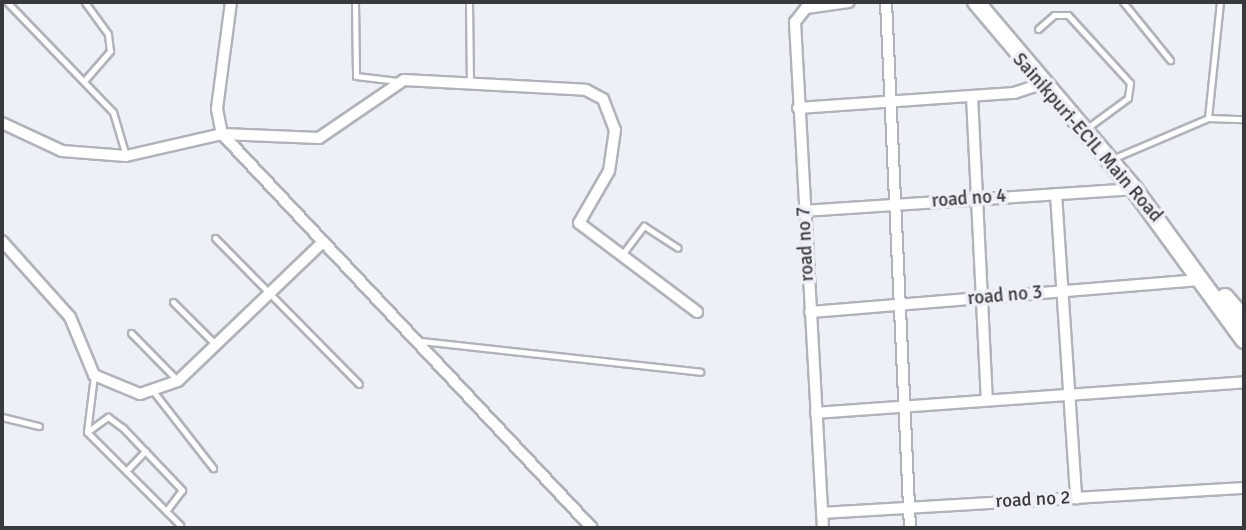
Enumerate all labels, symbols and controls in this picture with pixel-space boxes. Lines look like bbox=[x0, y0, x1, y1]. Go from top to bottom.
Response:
street label: Sainikpuri-ECIL Main Road bbox=[1007, 49, 1167, 227]
street label: road no 4 bbox=[931, 185, 1007, 213]
street label: road no 7 bbox=[793, 206, 819, 282]
street label: road no 3 bbox=[967, 281, 1043, 311]
street label: road no 2 bbox=[995, 487, 1071, 513]

